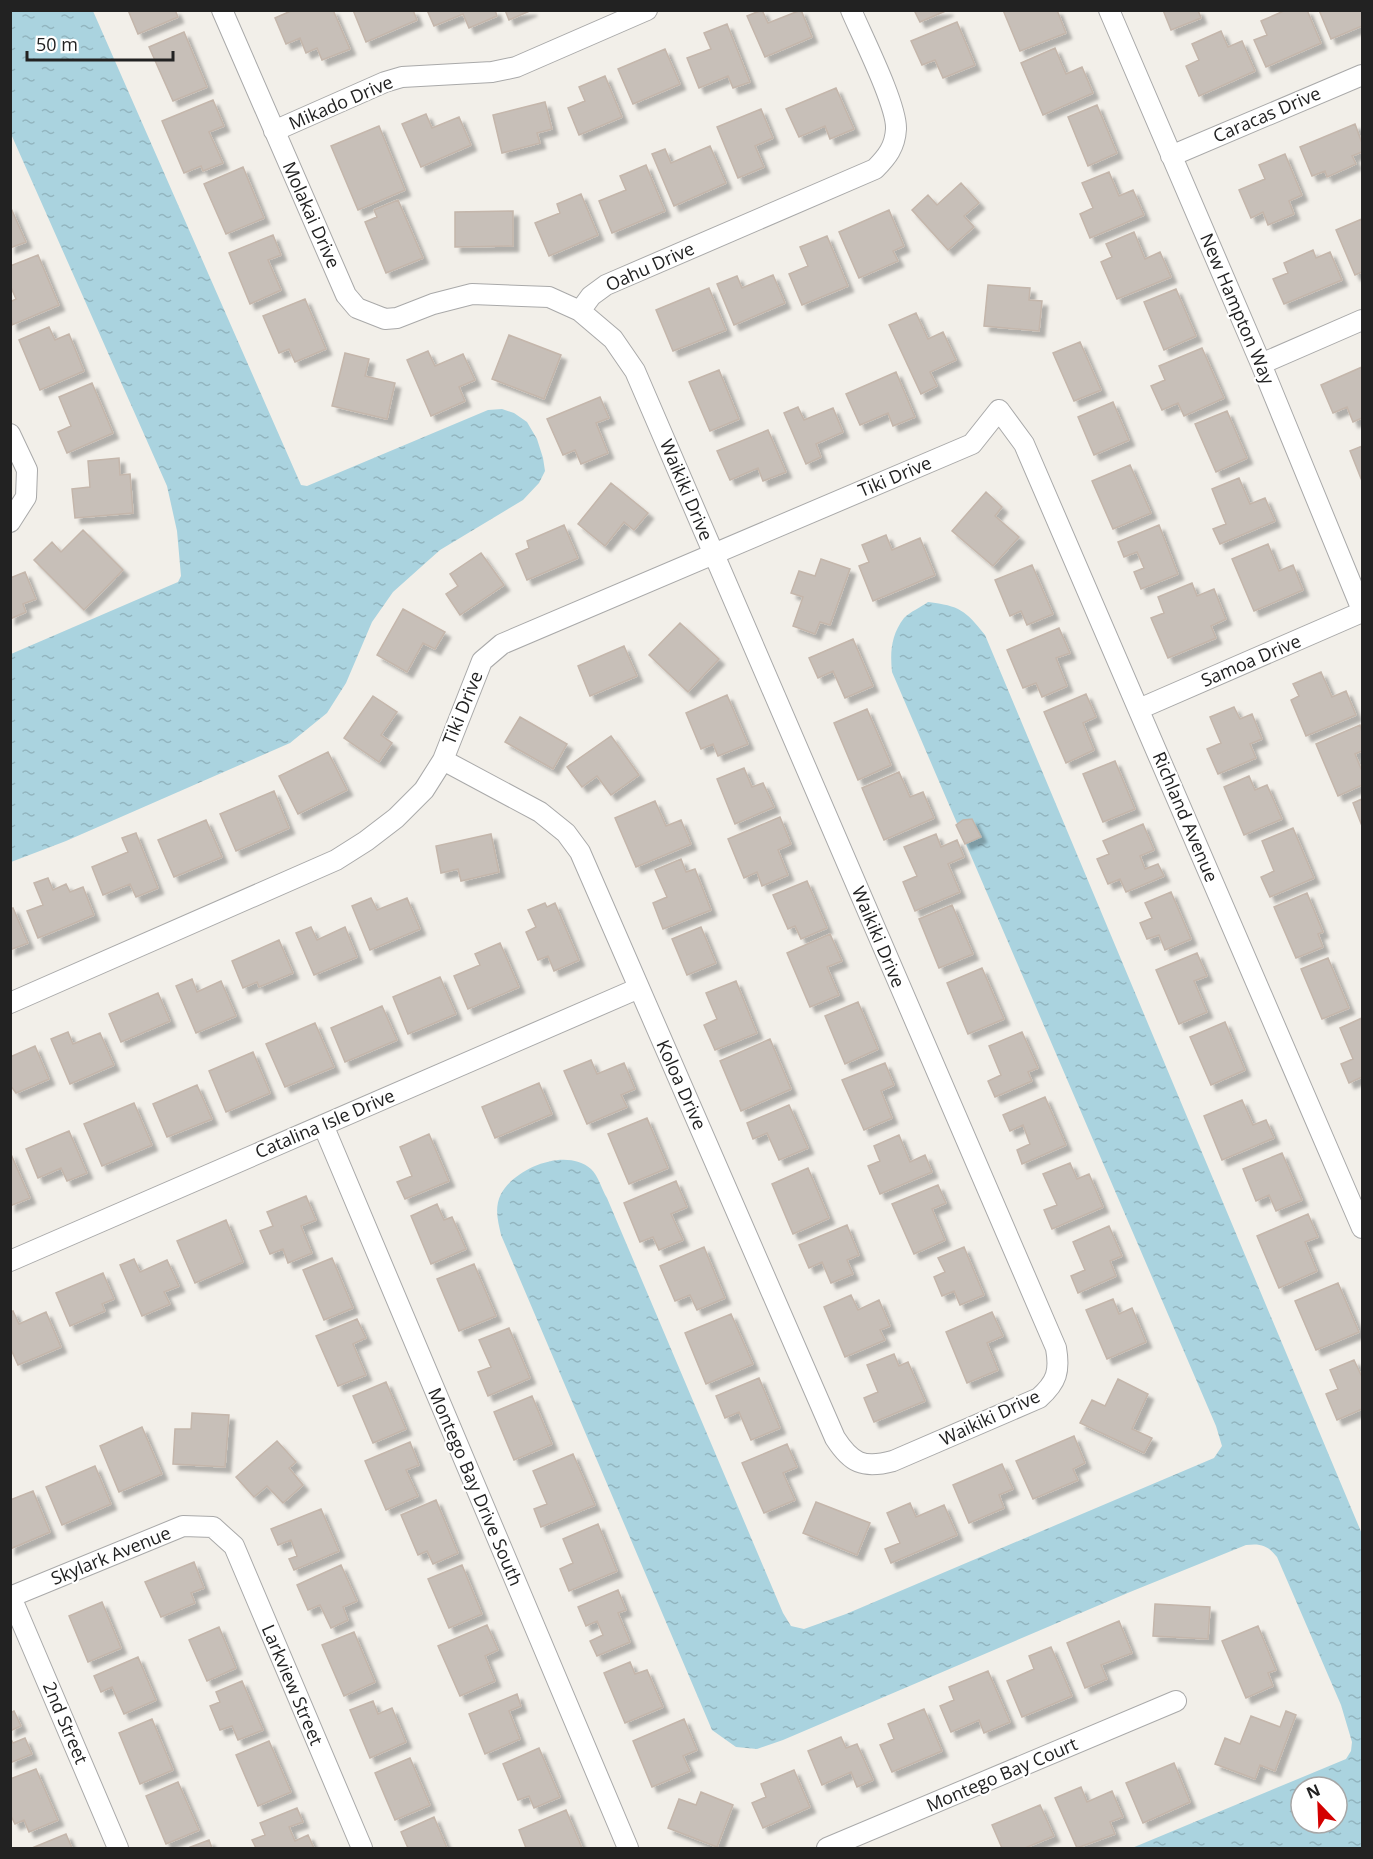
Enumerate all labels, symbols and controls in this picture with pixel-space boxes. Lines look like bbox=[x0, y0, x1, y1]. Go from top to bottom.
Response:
scale bar bbox=[27, 24, 172, 62]
text: 50 m bbox=[36, 32, 78, 56]
street label: Mikado Drive bbox=[285, 69, 396, 135]
street label: Caracas Drive bbox=[1209, 81, 1324, 148]
street label: Molakai Drive bbox=[278, 157, 346, 272]
street label: New Hampton Way bbox=[1195, 229, 1281, 389]
street label: Oahu Drive bbox=[601, 236, 698, 296]
street label: Waikiki Drive bbox=[655, 435, 719, 544]
street label: Tiki Drive bbox=[854, 450, 935, 502]
street label: Samoa Drive bbox=[1197, 628, 1304, 692]
street label: Tiki Drive bbox=[436, 667, 488, 748]
street label: Richland Avenue bbox=[1148, 748, 1224, 885]
street label: Waikiki Drive bbox=[847, 882, 911, 991]
street label: Koloa Drive bbox=[651, 1036, 712, 1133]
street label: Catalina Isle Drive bbox=[251, 1083, 398, 1163]
street label: Waikiki Drive bbox=[936, 1383, 1044, 1451]
street label: Montego Bay Drive South bbox=[423, 1384, 529, 1589]
street label: Skylark Avenue bbox=[47, 1520, 174, 1590]
street label: Larkview Street bbox=[257, 1621, 329, 1749]
street label: 2nd Street bbox=[38, 1678, 94, 1767]
street label: Montego Bay Court bbox=[922, 1731, 1081, 1817]
north arrow bbox=[1289, 1775, 1349, 1835]
text: N bbox=[1303, 1779, 1323, 1804]

